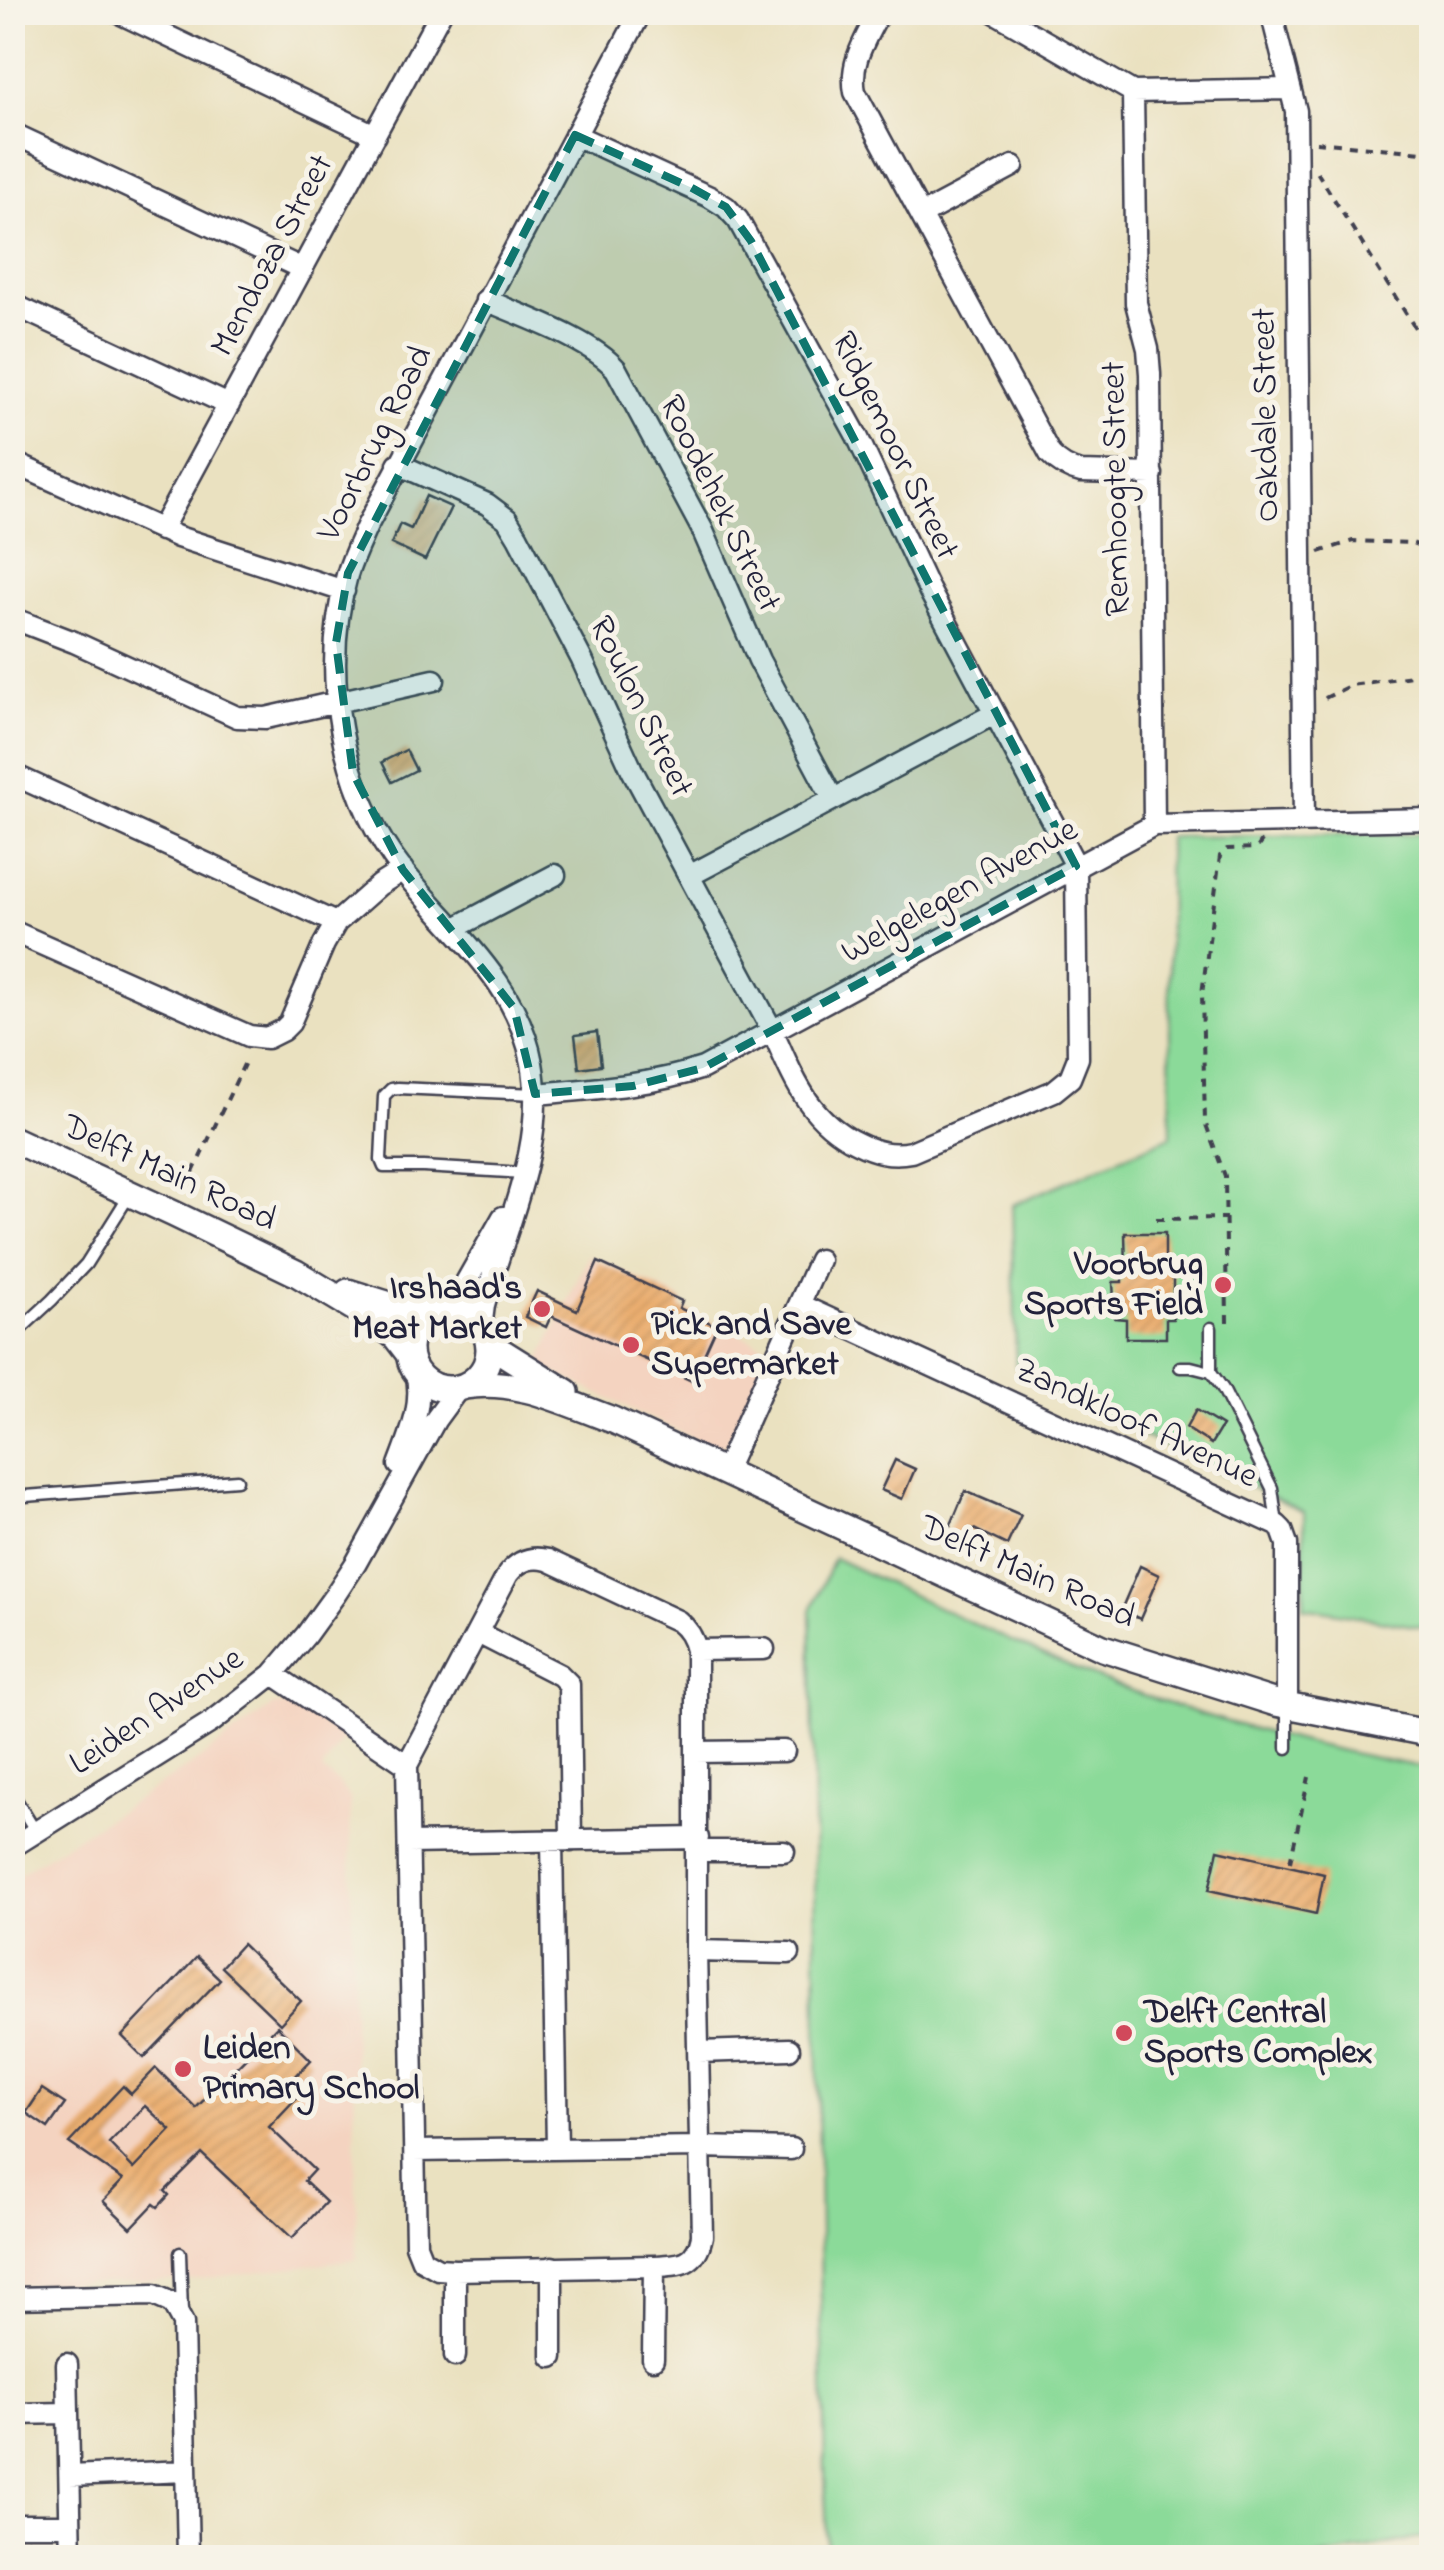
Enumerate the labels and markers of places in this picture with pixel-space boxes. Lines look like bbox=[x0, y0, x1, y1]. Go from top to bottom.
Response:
place label: Voorbrug Sports Field bbox=[1024, 1240, 1203, 1331]
place label: Irshaad's Meat Market bbox=[352, 1264, 522, 1355]
marker: Voorbrug Sports Field bbox=[1212, 1274, 1234, 1296]
marker: Irshaad's Meat Market bbox=[531, 1298, 553, 1320]
place label: Pick and Save Supermarket bbox=[651, 1300, 853, 1391]
marker: Pick and Save Supermarket bbox=[620, 1334, 642, 1356]
place label: Delft Central Sports Complex bbox=[1142, 1988, 1373, 2079]
marker: Delft Central Sports Complex bbox=[1113, 2022, 1135, 2044]
place label: Leiden Primary School bbox=[203, 2024, 419, 2116]
marker: Leiden Primary School bbox=[172, 2058, 194, 2080]

